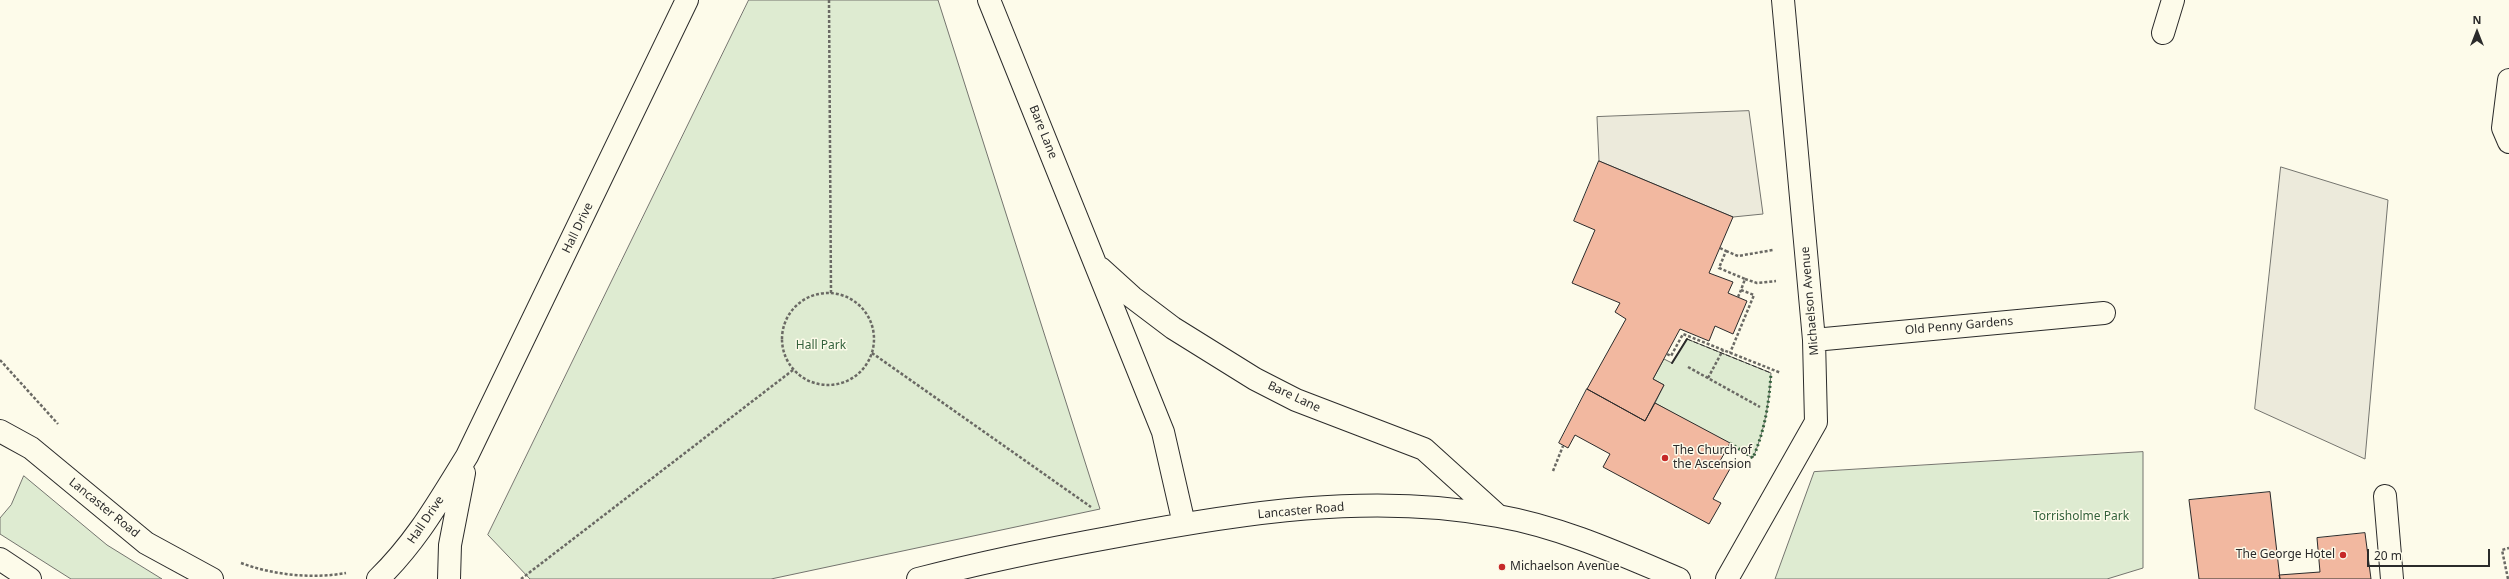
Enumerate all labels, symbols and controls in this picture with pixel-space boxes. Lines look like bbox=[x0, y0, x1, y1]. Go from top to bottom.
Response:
north arrow bbox=[2457, 12, 2497, 52]
text: N bbox=[2473, 12, 2481, 27]
street label: Bare Lane bbox=[1026, 103, 1060, 161]
street label: Hall Drive bbox=[560, 200, 596, 256]
street label: Michaelson Avenue bbox=[1798, 246, 1822, 356]
street label: Old Penny Gardens bbox=[1904, 314, 2014, 338]
park label: Hall Park bbox=[796, 339, 846, 353]
street label: Bare Lane bbox=[1265, 379, 1323, 415]
place label: The Church of the Ascension bbox=[1673, 444, 1752, 472]
marker: The Church of the Ascension bbox=[1660, 453, 1670, 463]
street label: Lancaster Road bbox=[66, 475, 142, 541]
street label: Hall Drive bbox=[405, 493, 447, 547]
street label: Lancaster Road bbox=[1257, 500, 1345, 522]
park label: Torrisholme Park bbox=[2033, 510, 2129, 524]
scale bar bbox=[2369, 541, 2492, 567]
text: 20 m bbox=[2374, 547, 2402, 564]
place label: The George Hotel bbox=[2236, 548, 2335, 562]
marker: The George Hotel bbox=[2338, 550, 2348, 560]
place label: Michaelson Avenue bbox=[1510, 560, 1619, 574]
marker: Michaelson Avenue bbox=[1497, 562, 1507, 572]

